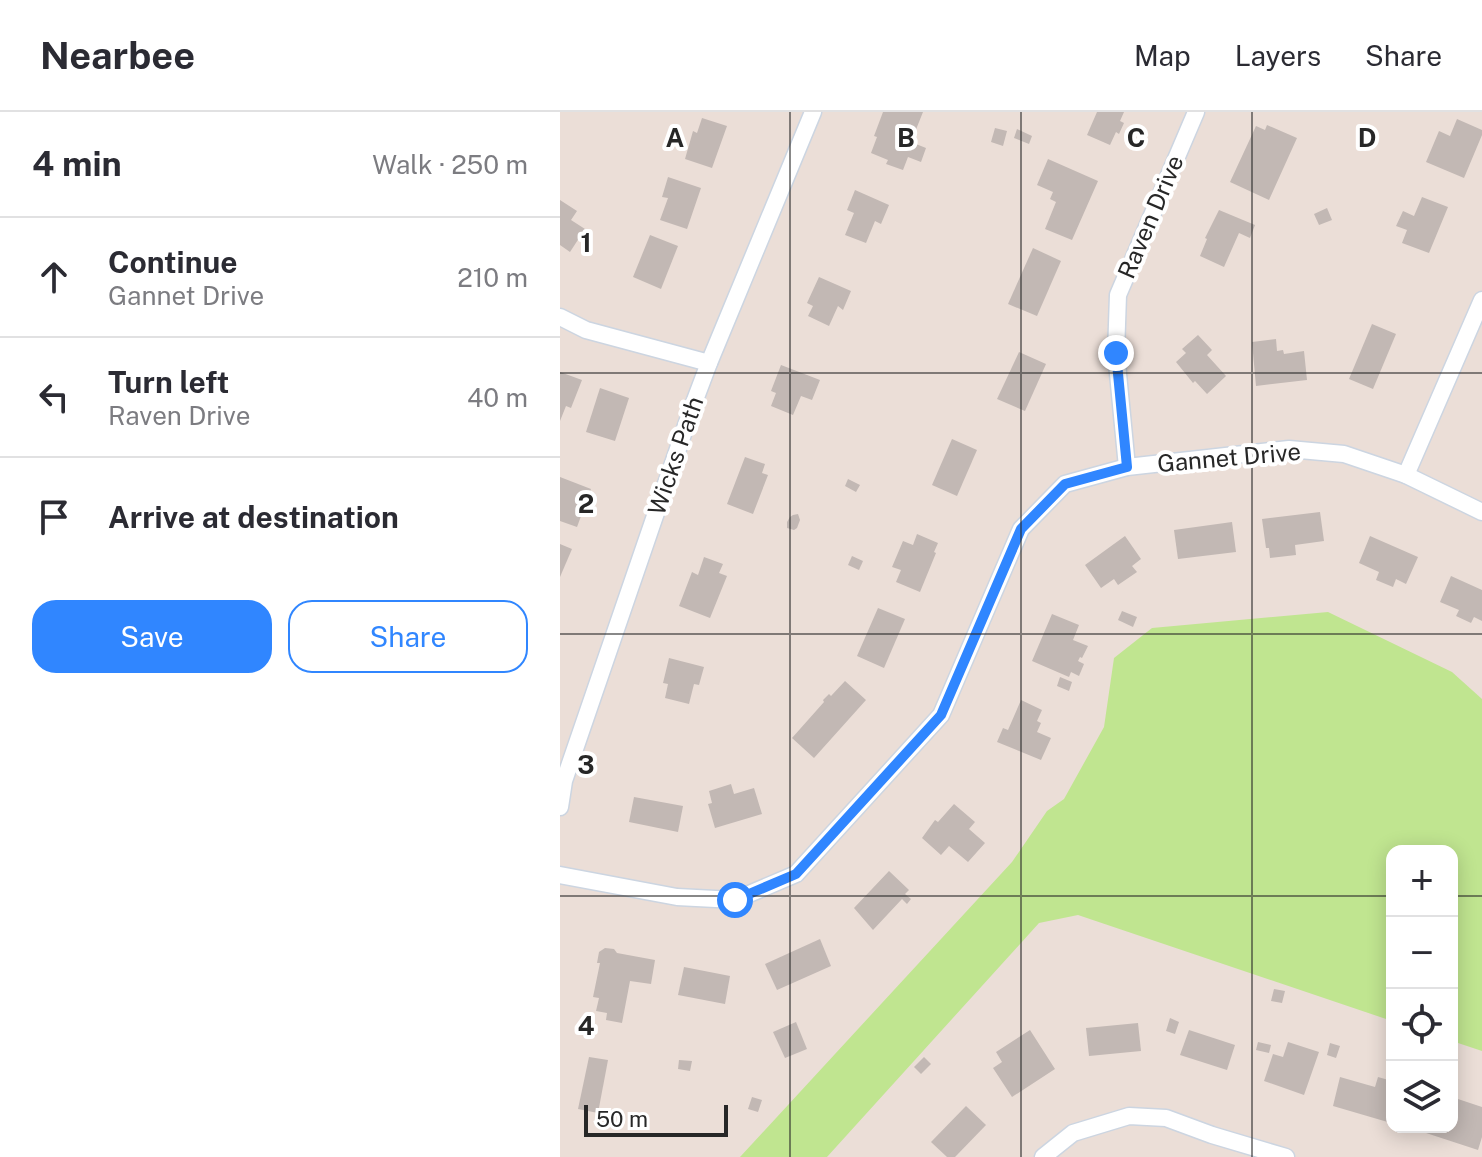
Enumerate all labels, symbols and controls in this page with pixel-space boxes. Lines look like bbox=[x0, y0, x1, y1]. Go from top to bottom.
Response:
text: Nearbee bbox=[40, 33, 195, 78]
text: Map bbox=[1134, 39, 1191, 72]
text: Layers bbox=[1235, 39, 1321, 72]
text: Share bbox=[1365, 39, 1442, 72]
text: A bbox=[666, 122, 685, 153]
text: B bbox=[897, 122, 915, 153]
text: C bbox=[1127, 122, 1145, 153]
text: D bbox=[1358, 122, 1376, 153]
text: 4 min bbox=[32, 144, 122, 184]
text: Walk · 250 m bbox=[372, 149, 528, 180]
street label: Raven Drive bbox=[1112, 151, 1189, 283]
text: 1 bbox=[580, 227, 592, 258]
text: Continue bbox=[108, 244, 238, 280]
icon: ahead bbox=[32, 255, 76, 299]
text: 210 m bbox=[457, 262, 528, 293]
text: Gannet Drive bbox=[108, 280, 264, 311]
route end bbox=[1098, 335, 1134, 371]
text: Turn left bbox=[108, 364, 229, 400]
icon: left bbox=[32, 375, 76, 419]
text: 40 m bbox=[467, 382, 528, 413]
street label: Wicks Path bbox=[642, 393, 708, 519]
text: Raven Drive bbox=[108, 400, 250, 431]
street label: Gannet Drive bbox=[1156, 437, 1302, 477]
text: 2 bbox=[578, 488, 594, 519]
icon: arrive bbox=[32, 495, 76, 539]
text: Arrive at destination bbox=[108, 499, 399, 535]
button: Save bbox=[32, 600, 272, 673]
button: Share bbox=[288, 600, 528, 673]
text: 3 bbox=[577, 749, 595, 780]
map controls bbox=[1386, 845, 1458, 1133]
button: + bbox=[1386, 845, 1458, 917]
route start bbox=[717, 882, 753, 918]
button: − bbox=[1386, 917, 1458, 989]
button: locate bbox=[1386, 989, 1458, 1061]
text: 4 bbox=[577, 1010, 595, 1041]
button: layers bbox=[1386, 1061, 1458, 1133]
scale bar bbox=[584, 1101, 728, 1137]
text: 50 m bbox=[596, 1106, 648, 1132]

